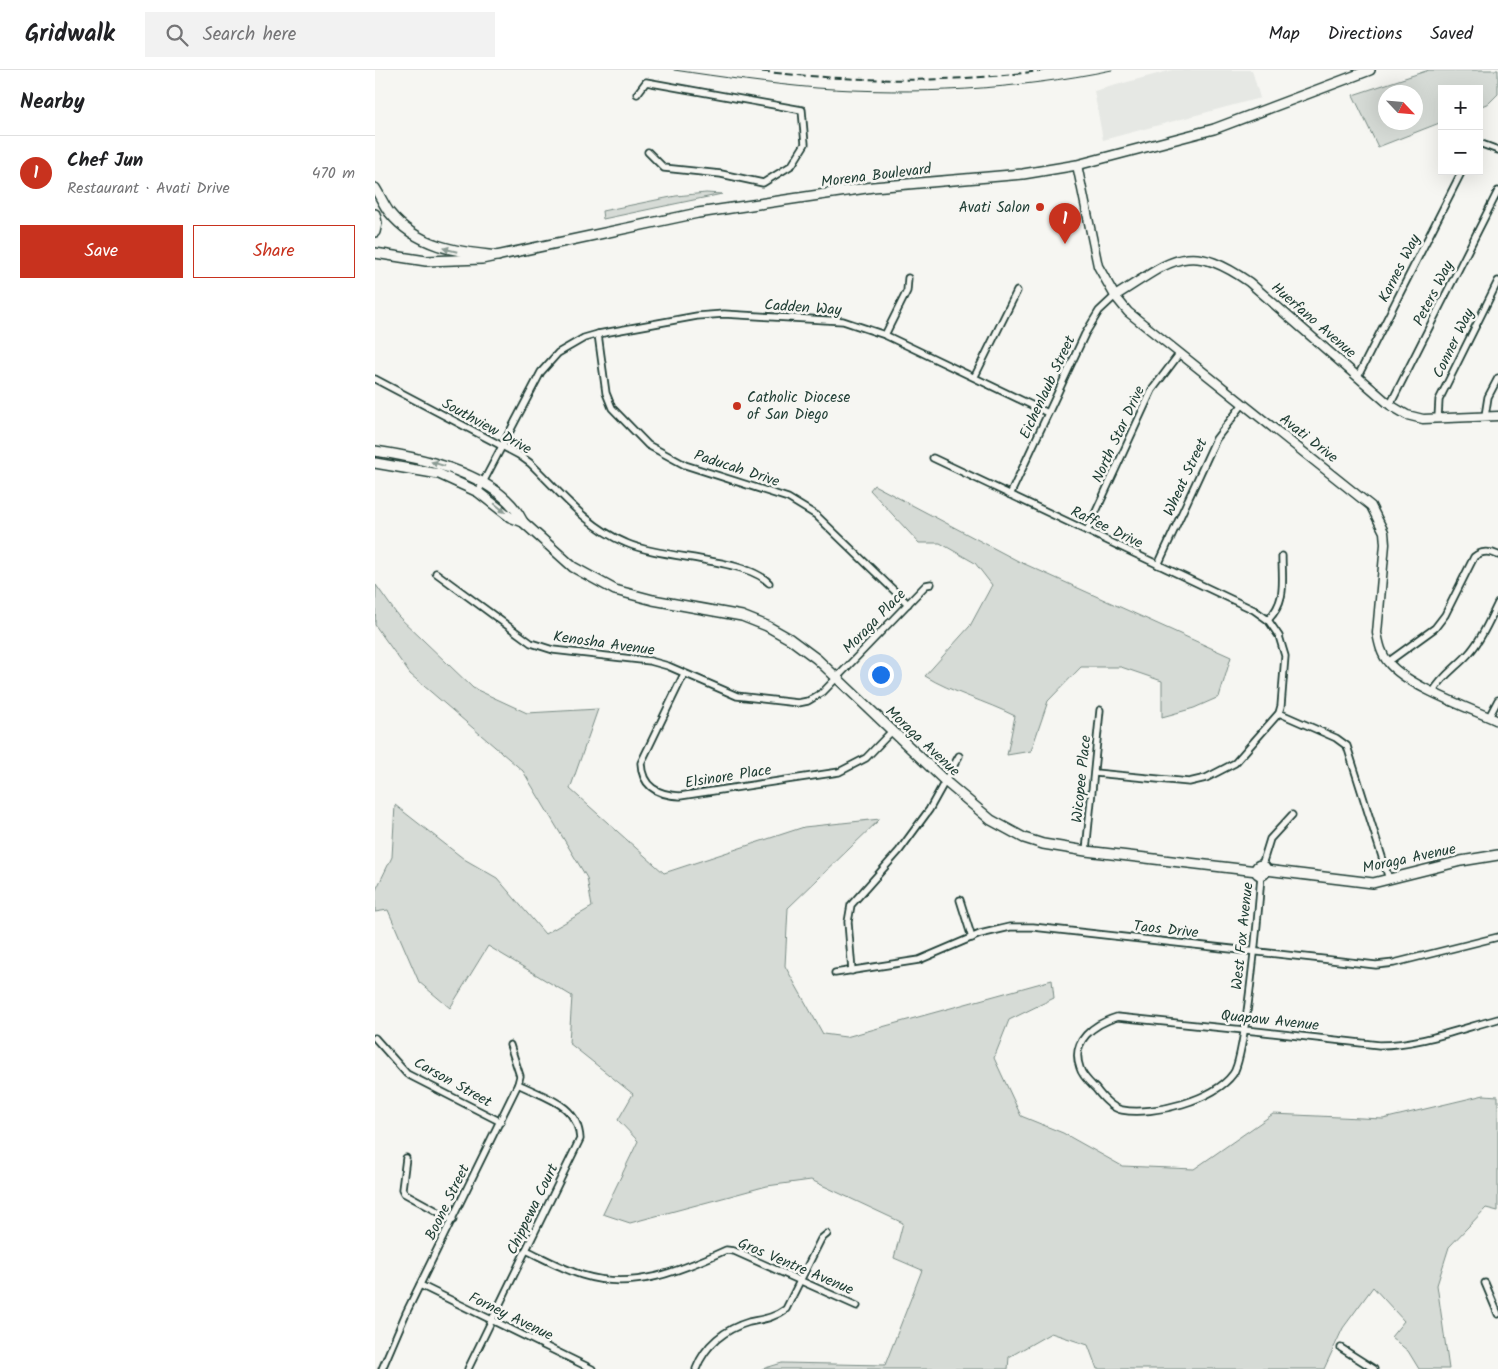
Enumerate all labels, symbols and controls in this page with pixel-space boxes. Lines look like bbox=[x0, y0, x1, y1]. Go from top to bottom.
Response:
search box bbox=[145, 12, 495, 57]
text: Gridwalk bbox=[25, 15, 115, 54]
text: Search here bbox=[203, 20, 296, 50]
text: Map bbox=[1268, 20, 1300, 49]
text: Directions bbox=[1328, 20, 1402, 49]
text: Saved bbox=[1430, 20, 1473, 49]
icon: search bbox=[163, 21, 191, 49]
north arrow bbox=[1378, 85, 1423, 130]
map controls bbox=[1438, 85, 1483, 175]
button: + bbox=[1438, 85, 1483, 130]
text: Nearby bbox=[20, 86, 85, 119]
button: − bbox=[1438, 130, 1483, 175]
text: Chef Jun bbox=[67, 146, 143, 176]
street label: Morena Boulevard bbox=[819, 157, 933, 195]
text: 1 bbox=[34, 161, 38, 186]
text: 470 m bbox=[312, 161, 355, 186]
text: Restaurant · Avati Drive bbox=[67, 176, 230, 201]
place label: Avati Salon bbox=[959, 196, 1030, 220]
marker: Avati Salon bbox=[1034, 201, 1046, 213]
pin: 1 bbox=[1049, 203, 1081, 244]
button: Save bbox=[20, 225, 183, 278]
button: Share bbox=[193, 225, 355, 278]
street label: Karnes Way bbox=[1372, 229, 1428, 307]
one-way arrow bbox=[442, 246, 457, 254]
street label: Peters Way bbox=[1407, 256, 1461, 330]
street label: Huerfano Avenue bbox=[1265, 277, 1362, 365]
street label: Cadden Way bbox=[763, 293, 843, 323]
street label: Conner Way bbox=[1427, 303, 1482, 383]
street label: Eichenlaub Street bbox=[1013, 332, 1082, 443]
street label: North Star Drive bbox=[1086, 382, 1152, 487]
place label: Catholic Diocese of San Diego bbox=[747, 386, 850, 427]
street label: Southview Drive bbox=[437, 392, 536, 462]
marker: Catholic Diocese of San Diego bbox=[731, 400, 743, 412]
street label: Avati Drive bbox=[1274, 408, 1343, 470]
street label: Wheat Street bbox=[1157, 434, 1214, 520]
street label: Paducah Drive bbox=[691, 444, 783, 494]
one-way arrow bbox=[430, 460, 445, 468]
street label: Raffee Drive bbox=[1066, 500, 1147, 556]
one-way arrow bbox=[493, 503, 506, 514]
street label: Moraga Place bbox=[837, 583, 912, 660]
street label: Kenosha Avenue bbox=[552, 625, 656, 663]
your location bbox=[868, 662, 894, 688]
street label: Moraga Avenue bbox=[879, 701, 965, 783]
street label: Wicopee Place bbox=[1065, 734, 1099, 824]
street label: Elsinore Place bbox=[683, 758, 773, 796]
street label: Moraga Avenue bbox=[1360, 837, 1458, 881]
street label: West Fox Avenue bbox=[1225, 881, 1261, 991]
street label: Taos Drive bbox=[1132, 915, 1200, 945]
street label: Quapaw Avenue bbox=[1220, 1004, 1320, 1038]
street label: Carson Street bbox=[409, 1051, 496, 1114]
street label: Boone Street bbox=[419, 1160, 477, 1245]
street label: Chippewa Court bbox=[500, 1160, 565, 1259]
street label: Gros Ventre Avenue bbox=[734, 1232, 857, 1302]
street label: Forney Avenue bbox=[464, 1286, 557, 1348]

